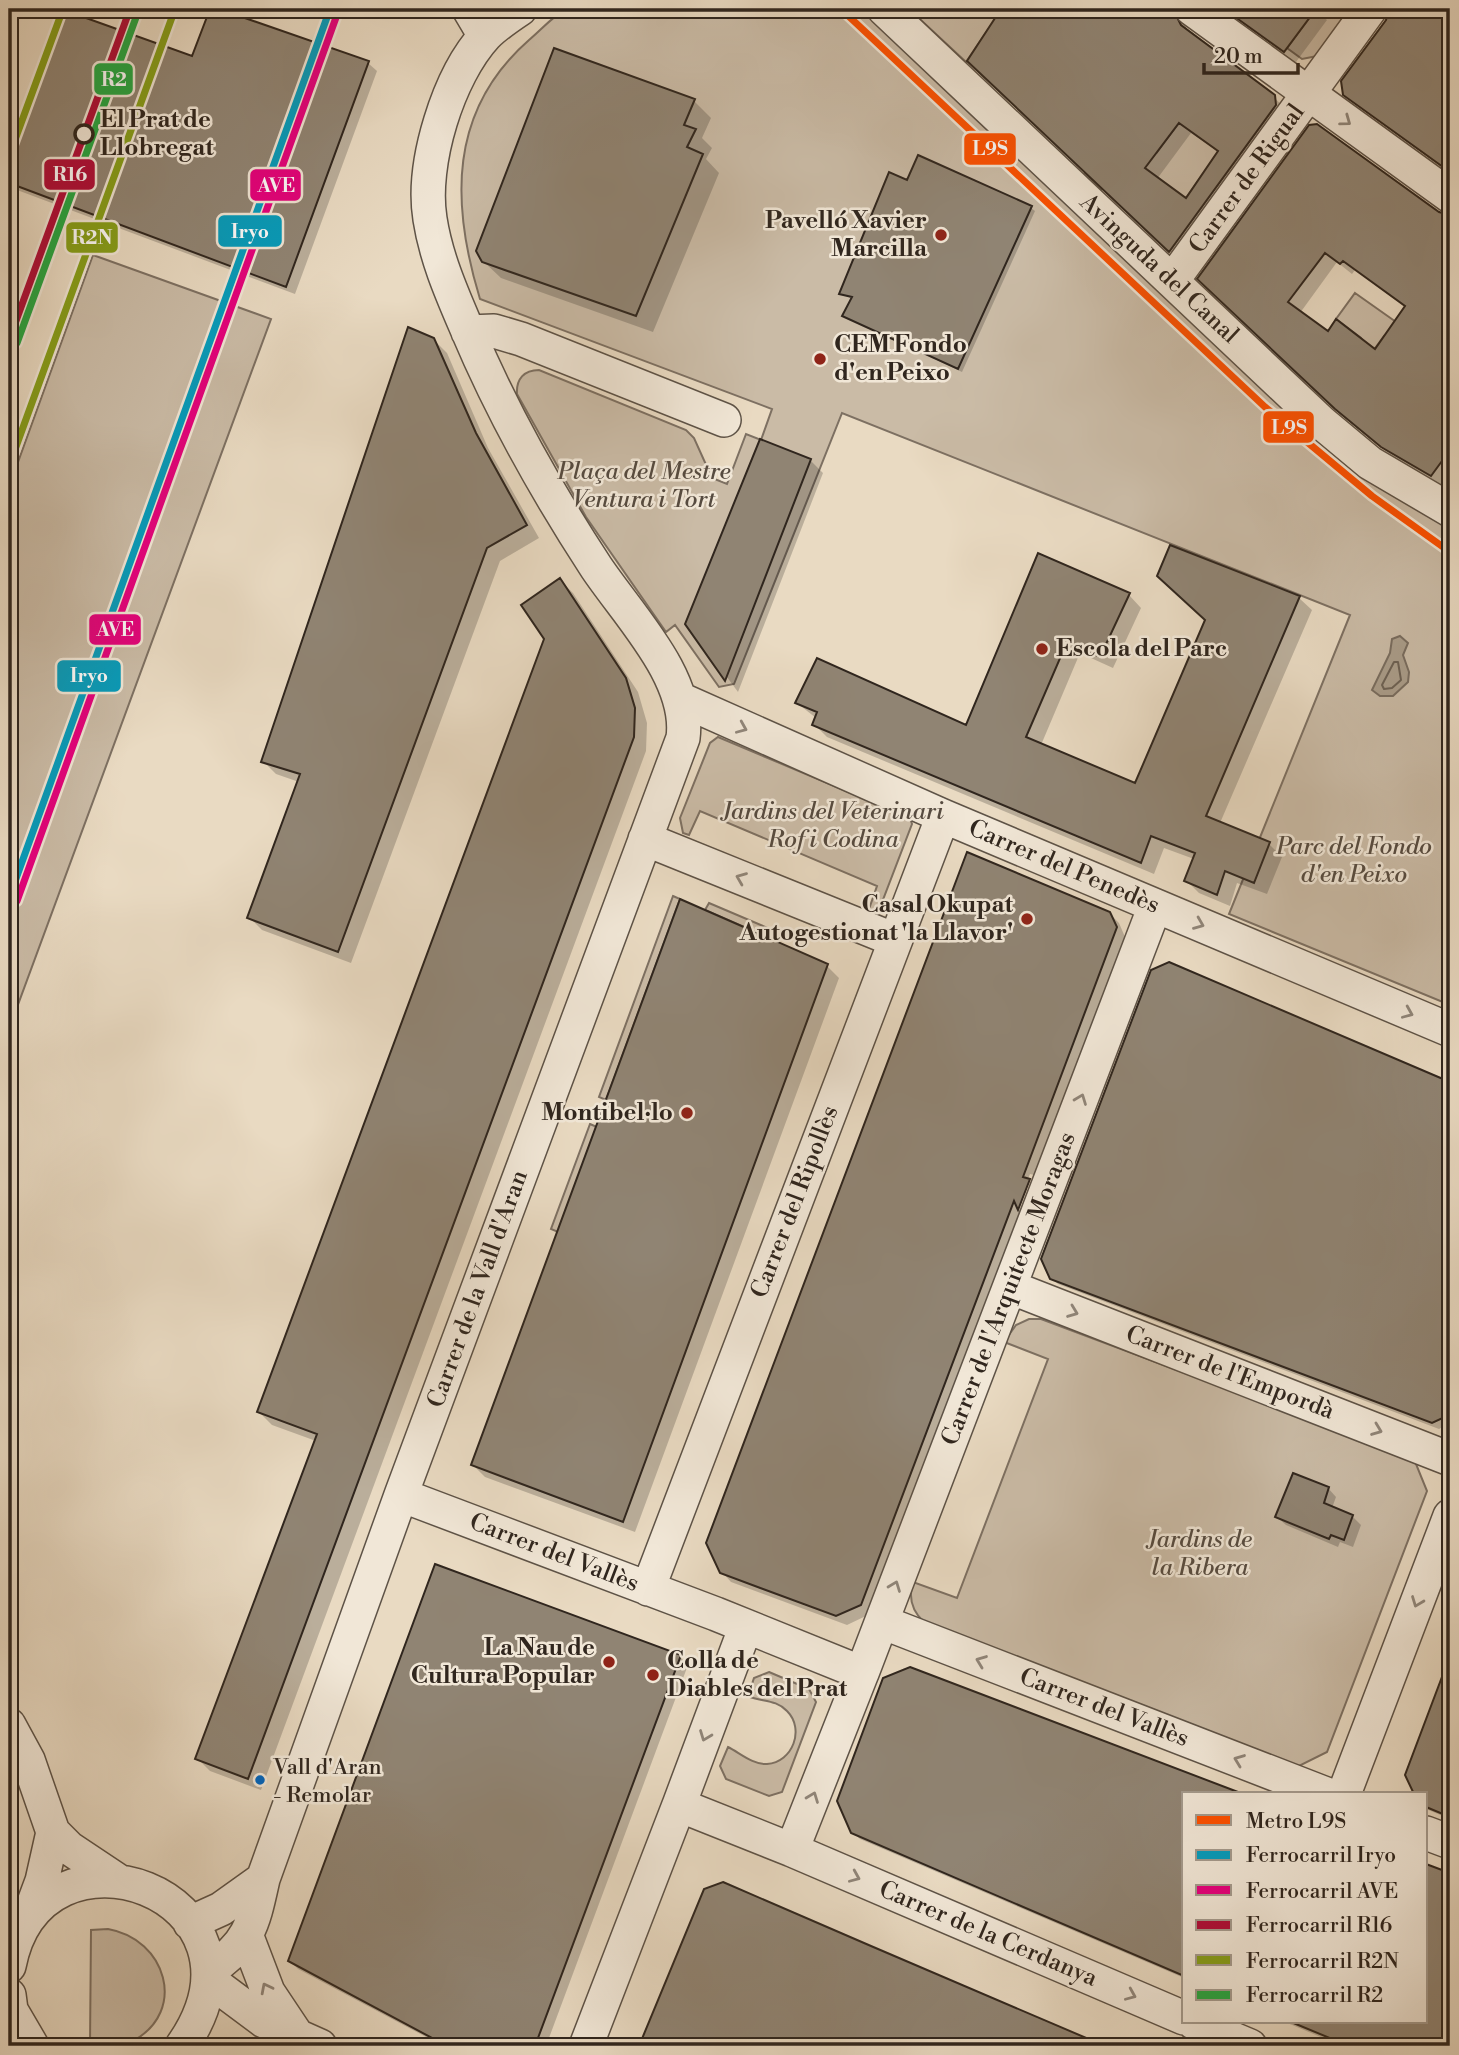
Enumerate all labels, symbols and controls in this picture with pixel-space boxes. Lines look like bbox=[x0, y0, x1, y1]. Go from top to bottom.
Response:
scale bar bbox=[1204, 32, 1298, 76]
text: 20 m bbox=[1214, 44, 1263, 70]
line badge: R2 bbox=[93, 62, 134, 96]
text: R2 bbox=[101, 68, 127, 92]
street label: Carrer de Rigual bbox=[1183, 98, 1311, 260]
place label: El Prat de Llobregat bbox=[100, 105, 214, 163]
one-way arrow bbox=[1338, 113, 1351, 125]
marker: El Prat de Llobregat bbox=[74, 124, 94, 144]
line badge: L9S bbox=[963, 132, 1017, 166]
text: L9S bbox=[972, 137, 1008, 161]
line badge: R16 bbox=[43, 158, 96, 191]
text: R16 bbox=[53, 163, 87, 187]
line badge: AVE bbox=[249, 168, 302, 202]
text: AVE bbox=[256, 174, 295, 198]
street label: Avinguda del Canal bbox=[1073, 187, 1245, 350]
place label: Pavelló Xavier Marcilla bbox=[765, 206, 928, 264]
line badge: Iryo bbox=[217, 214, 283, 248]
text: Iryo bbox=[231, 220, 269, 244]
line badge: R2N bbox=[65, 221, 119, 254]
text: R2N bbox=[72, 226, 112, 250]
marker: Pavelló Xavier Marcilla bbox=[933, 227, 949, 243]
place label: CEM Fondo d'en Peixo bbox=[834, 330, 967, 388]
marker: CEM Fondo d'en Peixo bbox=[812, 351, 828, 367]
line badge: L9S bbox=[1262, 410, 1315, 444]
text: L9S bbox=[1271, 416, 1307, 440]
park label: Plaça del Mestre Ventura i Tort bbox=[556, 457, 731, 515]
line badge: AVE bbox=[88, 613, 142, 646]
text: AVE bbox=[95, 618, 134, 642]
place label: Escola del Parc bbox=[1056, 634, 1227, 664]
marker: Escola del Parc bbox=[1034, 641, 1050, 657]
line badge: Iryo bbox=[56, 659, 122, 693]
text: Iryo bbox=[70, 664, 108, 688]
one-way arrow bbox=[735, 720, 747, 734]
park label: Jardins del Veterinari Rof i Codina bbox=[719, 797, 944, 855]
street label: Carrer del Penedès bbox=[964, 813, 1164, 921]
park label: Parc del Fondo d'en Peixo bbox=[1275, 832, 1432, 890]
one-way arrow bbox=[736, 872, 748, 886]
place label: Casal Okupat Autogestionat 'la Llavor' bbox=[738, 890, 1013, 948]
marker: Casal Okupat Autogestionat 'la Llavor' bbox=[1019, 911, 1035, 927]
one-way arrow bbox=[1192, 916, 1204, 930]
one-way arrow bbox=[1402, 1004, 1414, 1018]
one-way arrow bbox=[1073, 1094, 1087, 1106]
place label: Montibel·lo bbox=[541, 1098, 673, 1128]
street label: Carrer del Ripollès bbox=[745, 1102, 845, 1302]
marker: Montibel·lo bbox=[679, 1105, 695, 1121]
street label: Carrer de l'Arquitecte Moragas bbox=[935, 1128, 1083, 1450]
street label: Carrer de la Vall d'Aran bbox=[421, 1166, 535, 1412]
one-way arrow bbox=[1067, 1304, 1079, 1318]
street label: Carrer de l'Empordà bbox=[1121, 1319, 1339, 1427]
one-way arrow bbox=[1370, 1422, 1382, 1436]
street label: Carrer del Vallès bbox=[465, 1507, 643, 1599]
park label: Jardins de la Ribera bbox=[1145, 1525, 1252, 1583]
one-way arrow bbox=[887, 1581, 901, 1593]
one-way arrow bbox=[1412, 1596, 1426, 1608]
place label: La Nau de Cultura Popular bbox=[411, 1633, 595, 1691]
place label: Colla de Diables del Prat bbox=[667, 1646, 848, 1704]
marker: La Nau de Cultura Popular bbox=[601, 1654, 617, 1670]
one-way arrow bbox=[976, 1655, 988, 1669]
street label: Carrer del Vallès bbox=[1015, 1662, 1193, 1754]
marker: Colla de Diables del Prat bbox=[645, 1667, 661, 1683]
one-way arrow bbox=[699, 1730, 713, 1742]
place label: Vall d'Aran - Remolar bbox=[272, 1754, 382, 1809]
one-way arrow bbox=[1234, 1755, 1246, 1769]
marker: Vall d'Aran - Remolar bbox=[253, 1773, 267, 1787]
one-way arrow bbox=[804, 1792, 818, 1804]
legend bbox=[1182, 1792, 1428, 2024]
text: Metro L9S bbox=[1246, 1809, 1346, 1835]
text: Ferrocarril Iryo bbox=[1246, 1843, 1396, 1869]
one-way arrow bbox=[848, 1869, 860, 1883]
street label: Carrer de la Cerdanya bbox=[874, 1874, 1103, 1994]
text: Ferrocarril AVE bbox=[1246, 1879, 1398, 1905]
text: Ferrocarril R16 bbox=[1246, 1913, 1393, 1939]
text: Ferrocarril R2N bbox=[1246, 1949, 1399, 1975]
one-way arrow bbox=[261, 1983, 275, 1995]
text: Ferrocarril R2 bbox=[1246, 1983, 1383, 2009]
one-way arrow bbox=[1125, 1987, 1137, 2001]

